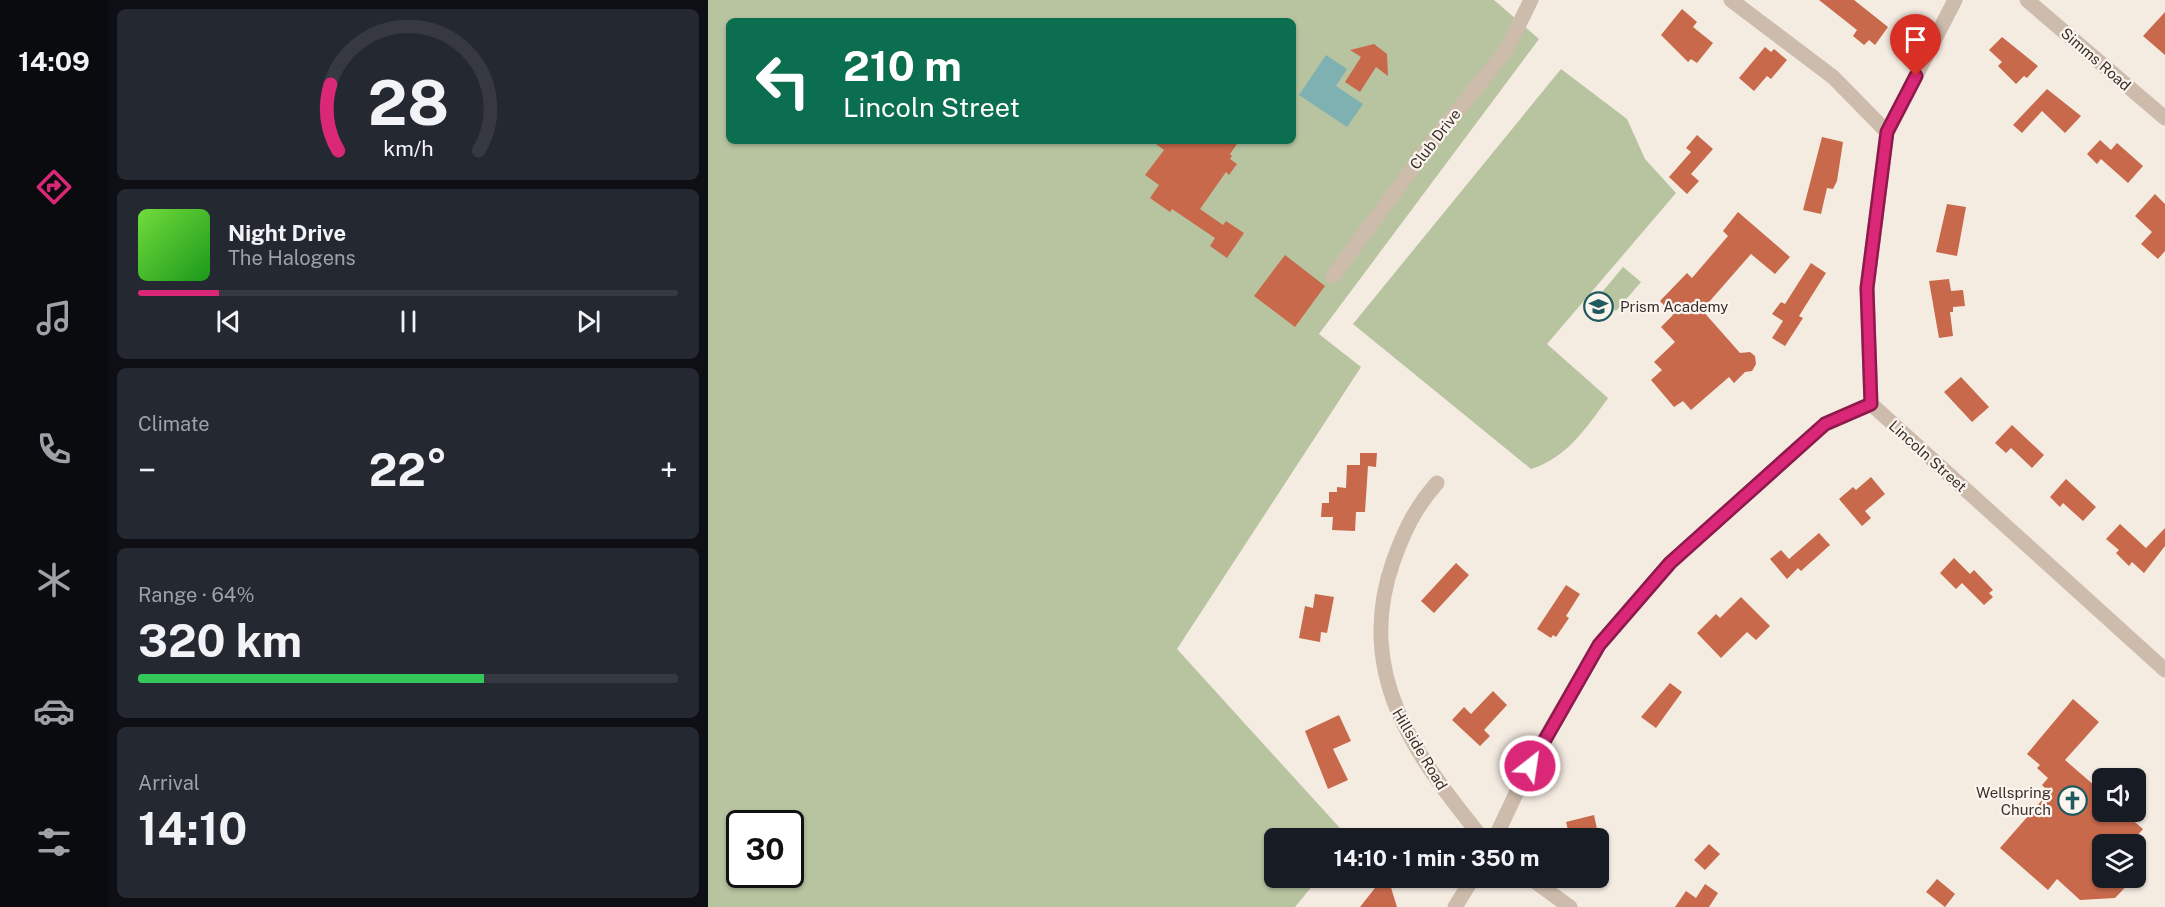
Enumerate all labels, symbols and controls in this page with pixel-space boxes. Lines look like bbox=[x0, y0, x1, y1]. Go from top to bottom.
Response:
pin bbox=[1890, 14, 1941, 76]
icon: arrive bbox=[1899, 23, 1932, 56]
street label: Simms Road bbox=[2058, 24, 2134, 94]
text: 210 m bbox=[843, 41, 962, 90]
icon: left bbox=[744, 42, 822, 120]
text: 14:09 bbox=[18, 45, 90, 77]
text: 28 bbox=[367, 66, 449, 139]
text: Lincoln Street bbox=[843, 91, 1020, 123]
street label: Club Drive bbox=[1406, 105, 1464, 173]
text: km/h bbox=[383, 137, 433, 162]
icon: directions bbox=[33, 166, 75, 208]
text: Night Drive bbox=[228, 220, 346, 246]
text: The Halogens bbox=[228, 246, 356, 270]
school or university icon: Prism Academy bbox=[1583, 290, 1615, 322]
icon: music bbox=[33, 297, 75, 339]
place label: Prism Academy bbox=[1620, 298, 1728, 315]
icon: previous bbox=[212, 305, 245, 338]
icon: pause bbox=[392, 305, 425, 338]
icon: next bbox=[572, 305, 605, 338]
text: Climate bbox=[138, 412, 210, 436]
street label: Lincoln Street bbox=[1886, 417, 1970, 495]
icon: phone bbox=[33, 428, 75, 470]
text: 22° bbox=[369, 443, 447, 496]
text: − bbox=[138, 451, 156, 489]
text: + bbox=[660, 451, 678, 489]
icon: climate bbox=[33, 559, 75, 601]
text: Range · 64% bbox=[138, 583, 255, 607]
text: 320 km bbox=[138, 614, 302, 667]
icon: car bbox=[33, 690, 75, 732]
street label: Hillside Road bbox=[1389, 705, 1451, 793]
position arrow bbox=[1498, 734, 1562, 798]
map controls bbox=[2092, 768, 2146, 888]
button: sound bbox=[2092, 768, 2146, 822]
text: Arrival bbox=[138, 771, 200, 795]
place label: Wellspring Church bbox=[1976, 784, 2051, 818]
church icon: Wellspring Church bbox=[2056, 785, 2088, 817]
text: 14:10 bbox=[138, 802, 247, 855]
speed limit sign: 30 bbox=[726, 810, 804, 888]
icon: filters bbox=[33, 821, 75, 863]
button: layers bbox=[2092, 834, 2146, 888]
text: 14:10 · 1 min · 350 m bbox=[1334, 845, 1539, 871]

